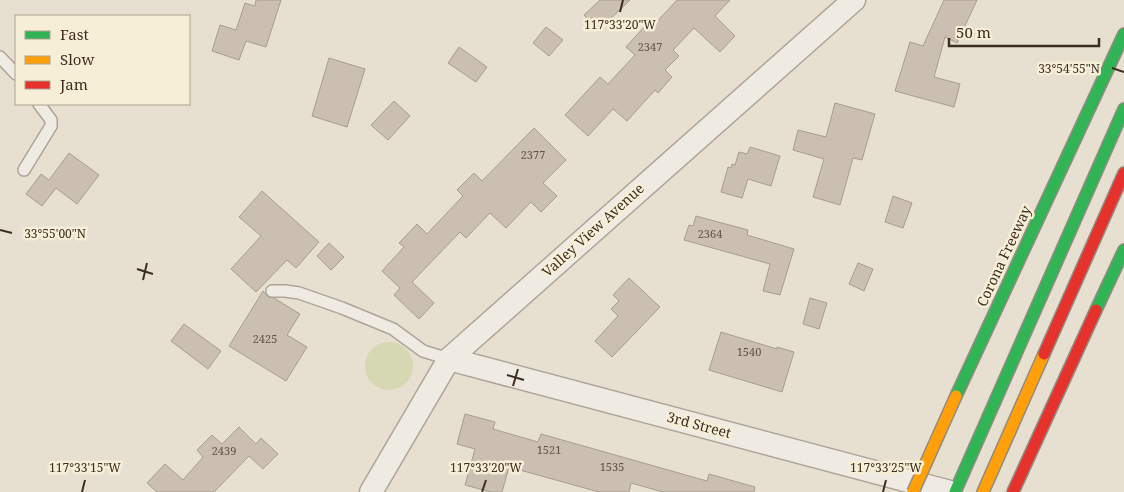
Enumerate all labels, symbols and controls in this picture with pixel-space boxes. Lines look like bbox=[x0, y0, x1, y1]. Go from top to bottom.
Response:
legend bbox=[15, 15, 190, 105]
scale bar bbox=[949, 15, 1099, 47]
text: 117°33'20"W bbox=[584, 16, 656, 33]
text: 50 m bbox=[956, 22, 991, 42]
text: Fast bbox=[60, 24, 89, 44]
house number: 2347 bbox=[638, 39, 662, 54]
text: Slow bbox=[60, 49, 94, 69]
text: 33°54'55"N bbox=[1038, 60, 1100, 77]
text: Jam bbox=[59, 74, 88, 94]
house number: 2377 bbox=[521, 147, 545, 162]
street label: Valley View Avenue bbox=[537, 179, 648, 281]
street label: Corona Freeway bbox=[972, 202, 1035, 309]
text: 33°55'00"N bbox=[24, 225, 86, 242]
house number: 2364 bbox=[698, 226, 722, 241]
house number: 2425 bbox=[253, 331, 277, 346]
house number: 1540 bbox=[737, 344, 761, 359]
street label: 3rd Street bbox=[665, 407, 733, 442]
house number: 1521 bbox=[537, 442, 561, 457]
house number: 2439 bbox=[212, 443, 236, 458]
text: 117°33'15"W bbox=[49, 459, 121, 476]
text: 117°33'20"W bbox=[450, 459, 522, 476]
house number: 1535 bbox=[600, 459, 624, 474]
text: 117°33'25"W bbox=[850, 459, 922, 476]

